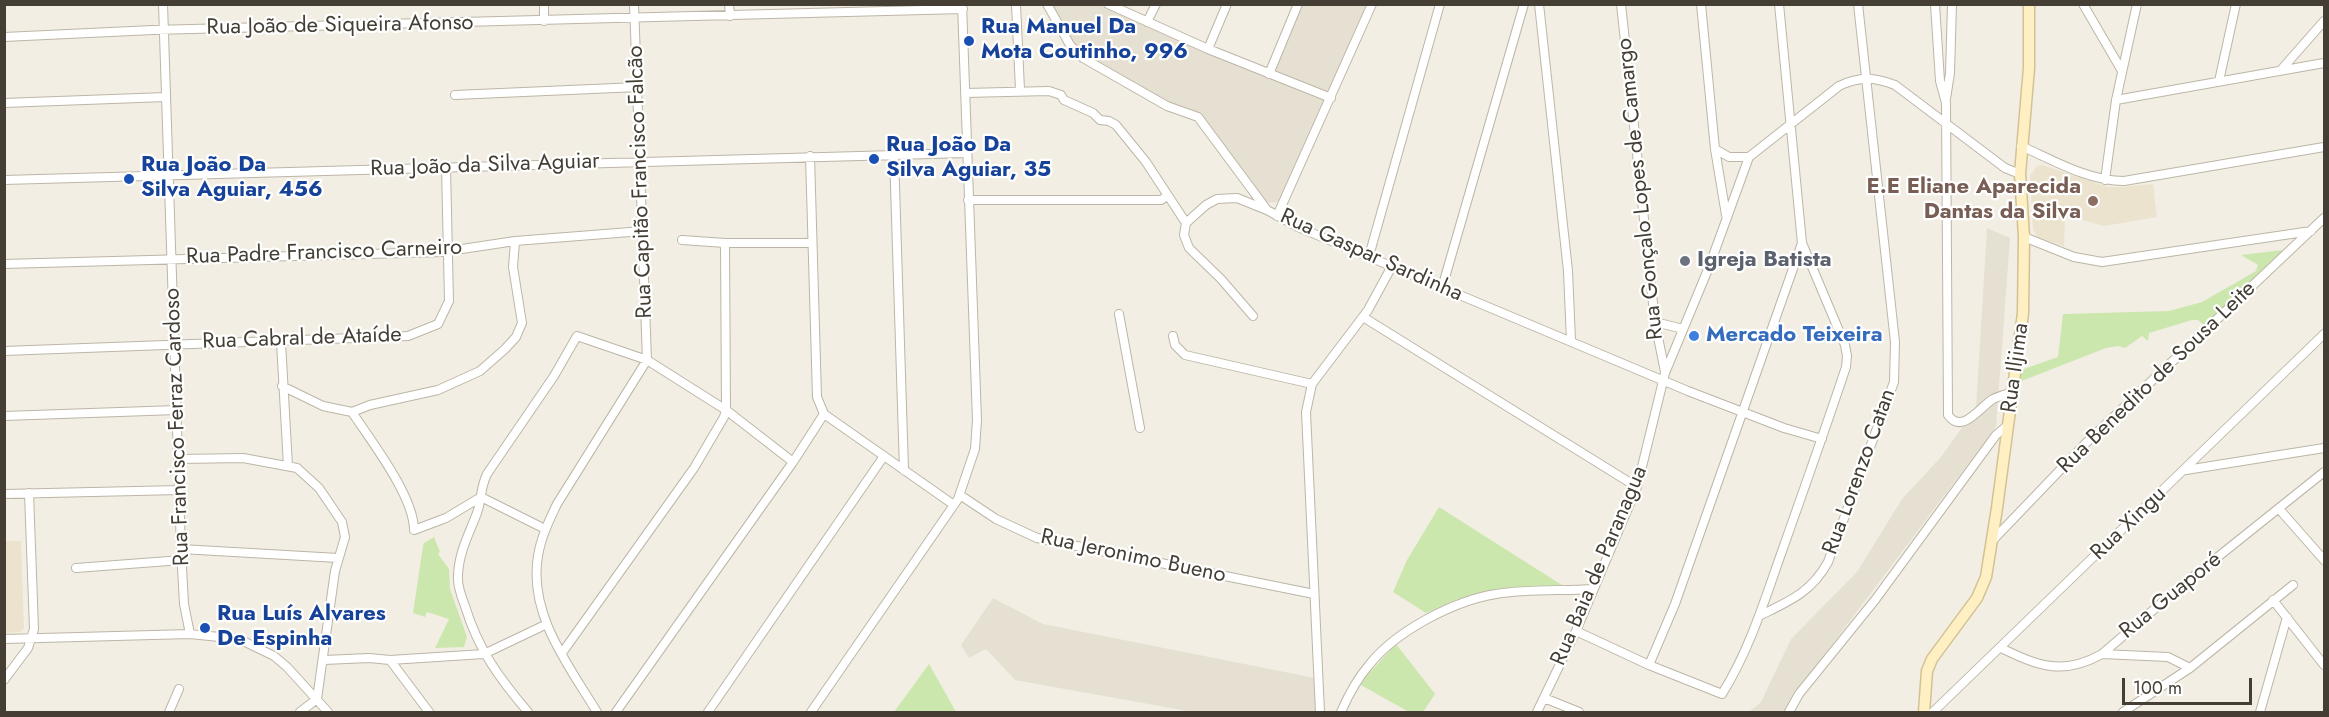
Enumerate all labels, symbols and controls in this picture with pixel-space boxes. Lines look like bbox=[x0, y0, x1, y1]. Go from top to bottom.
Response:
street label: Rua João de Siqueira Afonso bbox=[206, 10, 474, 42]
place label: Rua Manuel Da Mota Coutinho, 996 bbox=[981, 15, 1188, 66]
marker: Rua Manuel Da Mota Coutinho, 996 bbox=[962, 34, 976, 48]
street label: Rua Gonçalo Lopes de Camargo bbox=[1612, 37, 1670, 341]
street label: Rua Capitão Francisco Falcão bbox=[623, 45, 659, 319]
place label: Rua João Da Silva Aguiar, 35 bbox=[886, 133, 1051, 184]
street label: Rua João da Silva Aguiar bbox=[370, 149, 600, 183]
marker: Rua João Da Silva Aguiar, 35 bbox=[867, 152, 881, 166]
place label: Rua João Da Silva Aguiar, 456 bbox=[141, 153, 323, 204]
marker: Rua João Da Silva Aguiar, 456 bbox=[122, 172, 136, 186]
place label: E.E Eliane Aparecida Dantas da Silva bbox=[1867, 175, 2081, 226]
marker: E.E Eliane Aparecida Dantas da Silva bbox=[2086, 194, 2100, 208]
street label: Rua Gaspar Sardinha bbox=[1276, 204, 1466, 308]
street label: Rua Padre Francisco Carneiro bbox=[186, 235, 462, 271]
place label: Igreja Batista bbox=[1697, 248, 1832, 274]
marker: Igreja Batista bbox=[1678, 254, 1692, 268]
street label: Rua Benedito de Sousa Leite bbox=[2052, 276, 2262, 480]
street label: Rua Francisco Ferraz Cardoso bbox=[160, 288, 196, 566]
street label: Rua Iljima bbox=[1997, 321, 2035, 415]
street label: Rua Cabral de Ataíde bbox=[202, 322, 402, 356]
place label: Mercado Teixeira bbox=[1706, 323, 1883, 349]
marker: Mercado Teixeira bbox=[1687, 329, 1701, 343]
street label: Rua Lorenzo Catan bbox=[1818, 385, 1902, 559]
street label: Rua Baia de Paranagua bbox=[1546, 462, 1654, 670]
street label: Rua Xingu bbox=[2086, 482, 2172, 566]
street label: Rua Jeronimo Bueno bbox=[1038, 524, 1228, 590]
street label: Rua Guaporé bbox=[2115, 547, 2227, 645]
place label: Rua Luís Alvares De Espinha bbox=[217, 602, 386, 654]
marker: Rua Luís Alvares De Espinha bbox=[198, 621, 212, 635]
scale bar bbox=[2125, 666, 2256, 704]
text: 100 m bbox=[2133, 675, 2182, 701]

